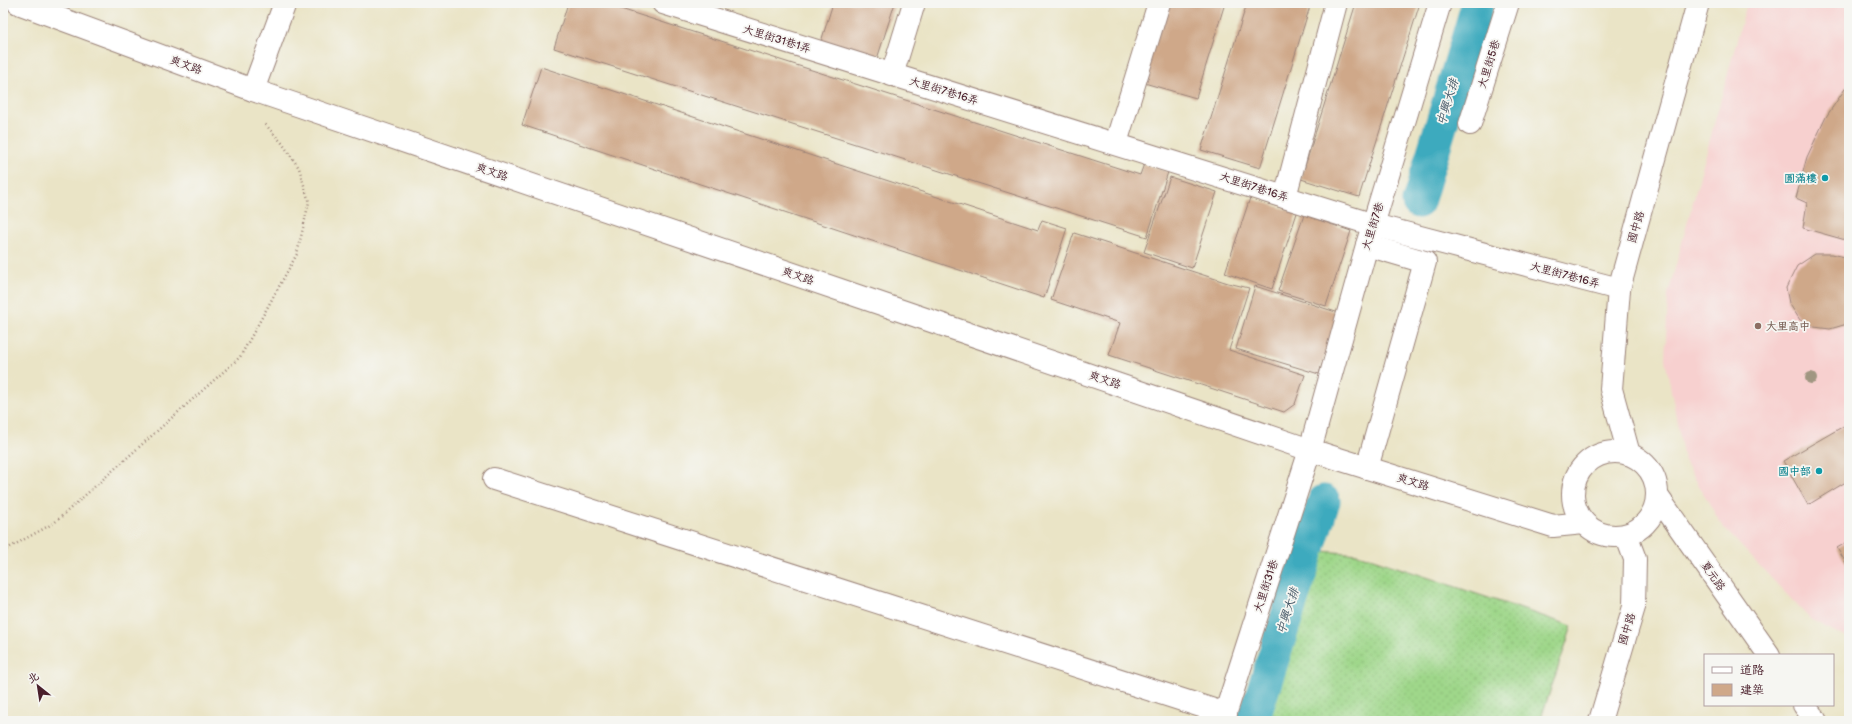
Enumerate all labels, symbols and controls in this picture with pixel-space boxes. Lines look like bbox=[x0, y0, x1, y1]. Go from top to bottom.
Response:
street label: 大里街31巷1弄 bbox=[741, 23, 813, 55]
street label: 大里街5巷 bbox=[1475, 38, 1503, 90]
street label: 爽文路 bbox=[168, 53, 204, 77]
street label: 大里街7巷16弄 bbox=[908, 74, 980, 108]
water label: 中興大排 bbox=[1434, 76, 1462, 127]
street label: 爽文路 bbox=[474, 160, 510, 184]
street label: 大里街7巷16弄 bbox=[1218, 170, 1290, 204]
place label: 圓滿樓 bbox=[1784, 172, 1817, 185]
marker: 圓滿樓 bbox=[1820, 173, 1830, 183]
street label: 大里街7巷 bbox=[1360, 200, 1386, 252]
street label: 國中路 bbox=[1625, 209, 1647, 245]
street label: 大里街7巷16弄 bbox=[1529, 259, 1601, 291]
street label: 爽文路 bbox=[780, 264, 816, 288]
place label: 大里高中 bbox=[1766, 320, 1810, 333]
marker: 大里高中 bbox=[1753, 321, 1763, 331]
street label: 爽文路 bbox=[1087, 368, 1123, 392]
place label: 國中部 bbox=[1778, 465, 1811, 478]
marker: 國中部 bbox=[1814, 466, 1824, 476]
street label: 爽文路 bbox=[1395, 471, 1431, 493]
street label: 大里街31巷 bbox=[1251, 558, 1281, 614]
street label: 夏元路 bbox=[1698, 559, 1728, 593]
water label: 中興大排 bbox=[1273, 585, 1303, 636]
street label: 國中路 bbox=[1616, 611, 1638, 647]
legend bbox=[1704, 654, 1834, 706]
text: 道路 bbox=[1740, 663, 1764, 678]
north arrow bbox=[18, 666, 58, 706]
text: 北 bbox=[25, 669, 41, 686]
text: 建築 bbox=[1740, 683, 1764, 698]

